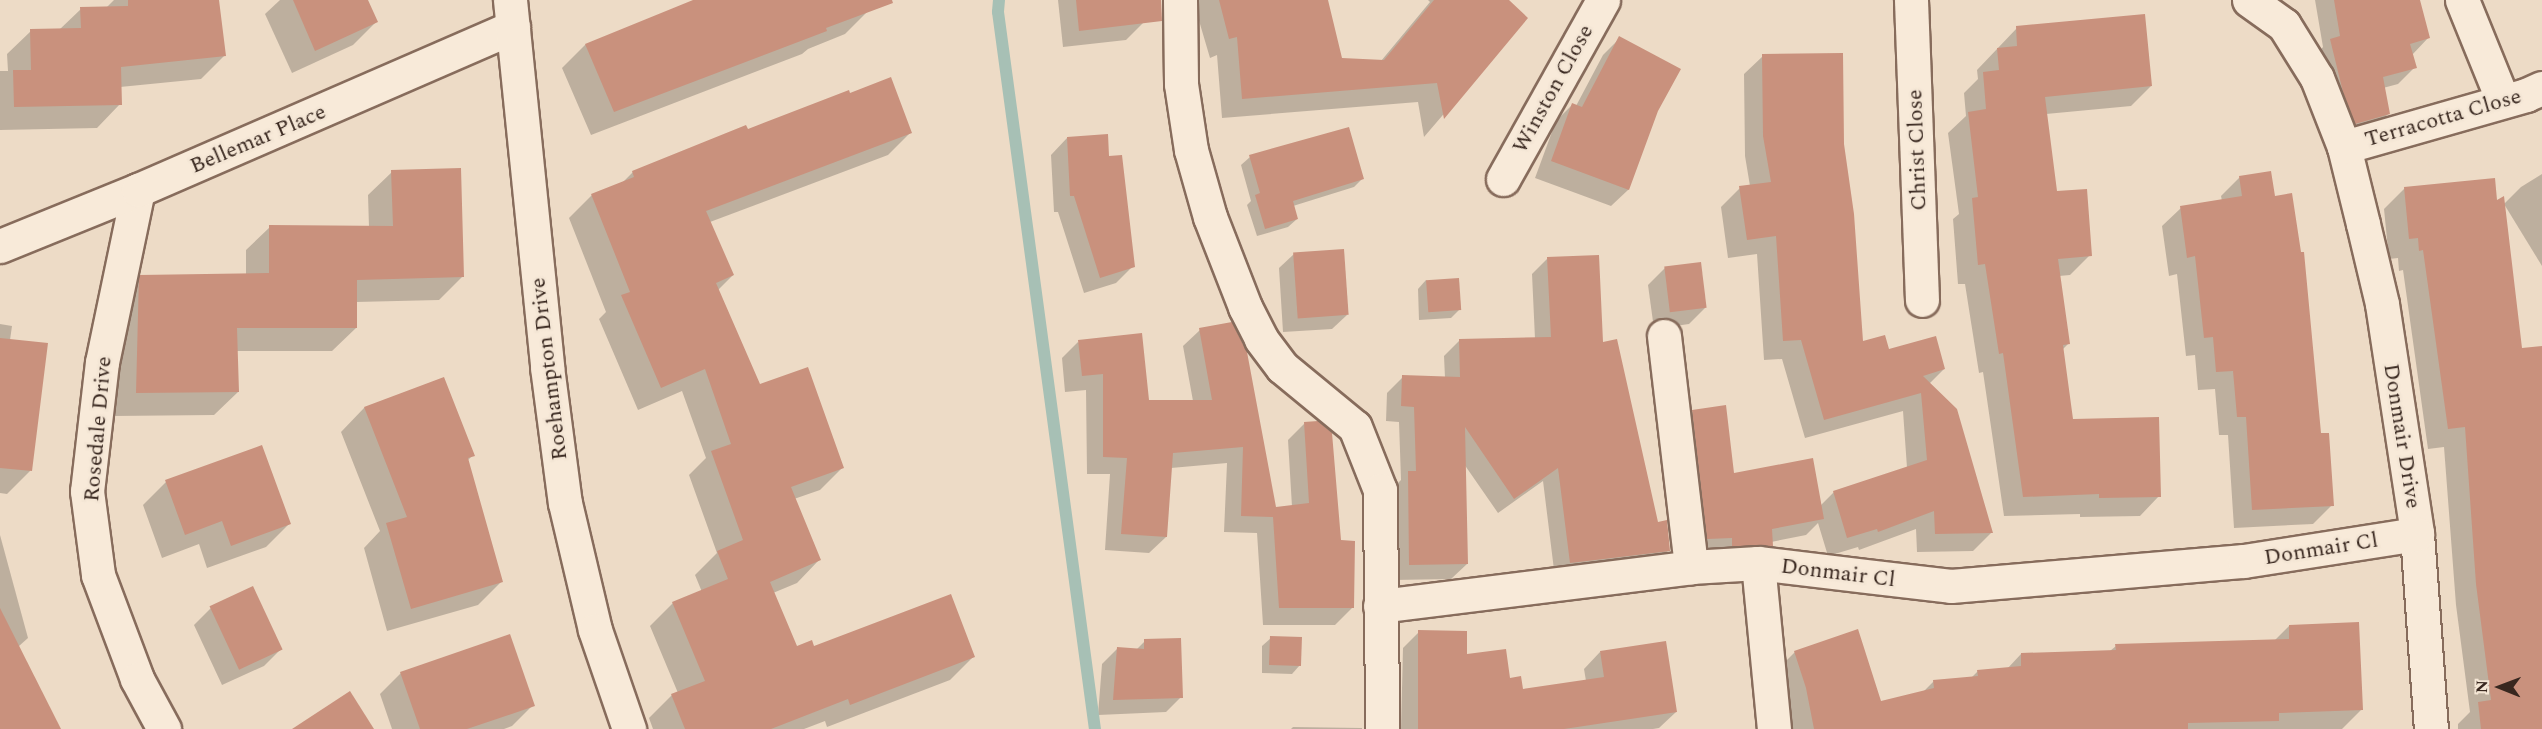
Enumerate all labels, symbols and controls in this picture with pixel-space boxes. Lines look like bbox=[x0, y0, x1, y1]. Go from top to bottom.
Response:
street label: Winston Close bbox=[1507, 20, 1599, 158]
street label: Terracotta Close bbox=[2362, 83, 2524, 153]
street label: Christ Close bbox=[1902, 89, 1932, 211]
street label: Bellemar Place bbox=[186, 98, 330, 180]
street label: Roehampton Drive bbox=[525, 276, 573, 462]
street label: Rosedale Drive bbox=[78, 355, 118, 503]
street label: Donmair Drive bbox=[2378, 362, 2426, 510]
street label: Donmair Cl bbox=[2262, 527, 2380, 571]
street label: Donmair Cl bbox=[1779, 553, 1897, 593]
north arrow bbox=[2470, 657, 2530, 717]
text: N bbox=[2470, 680, 2494, 693]

